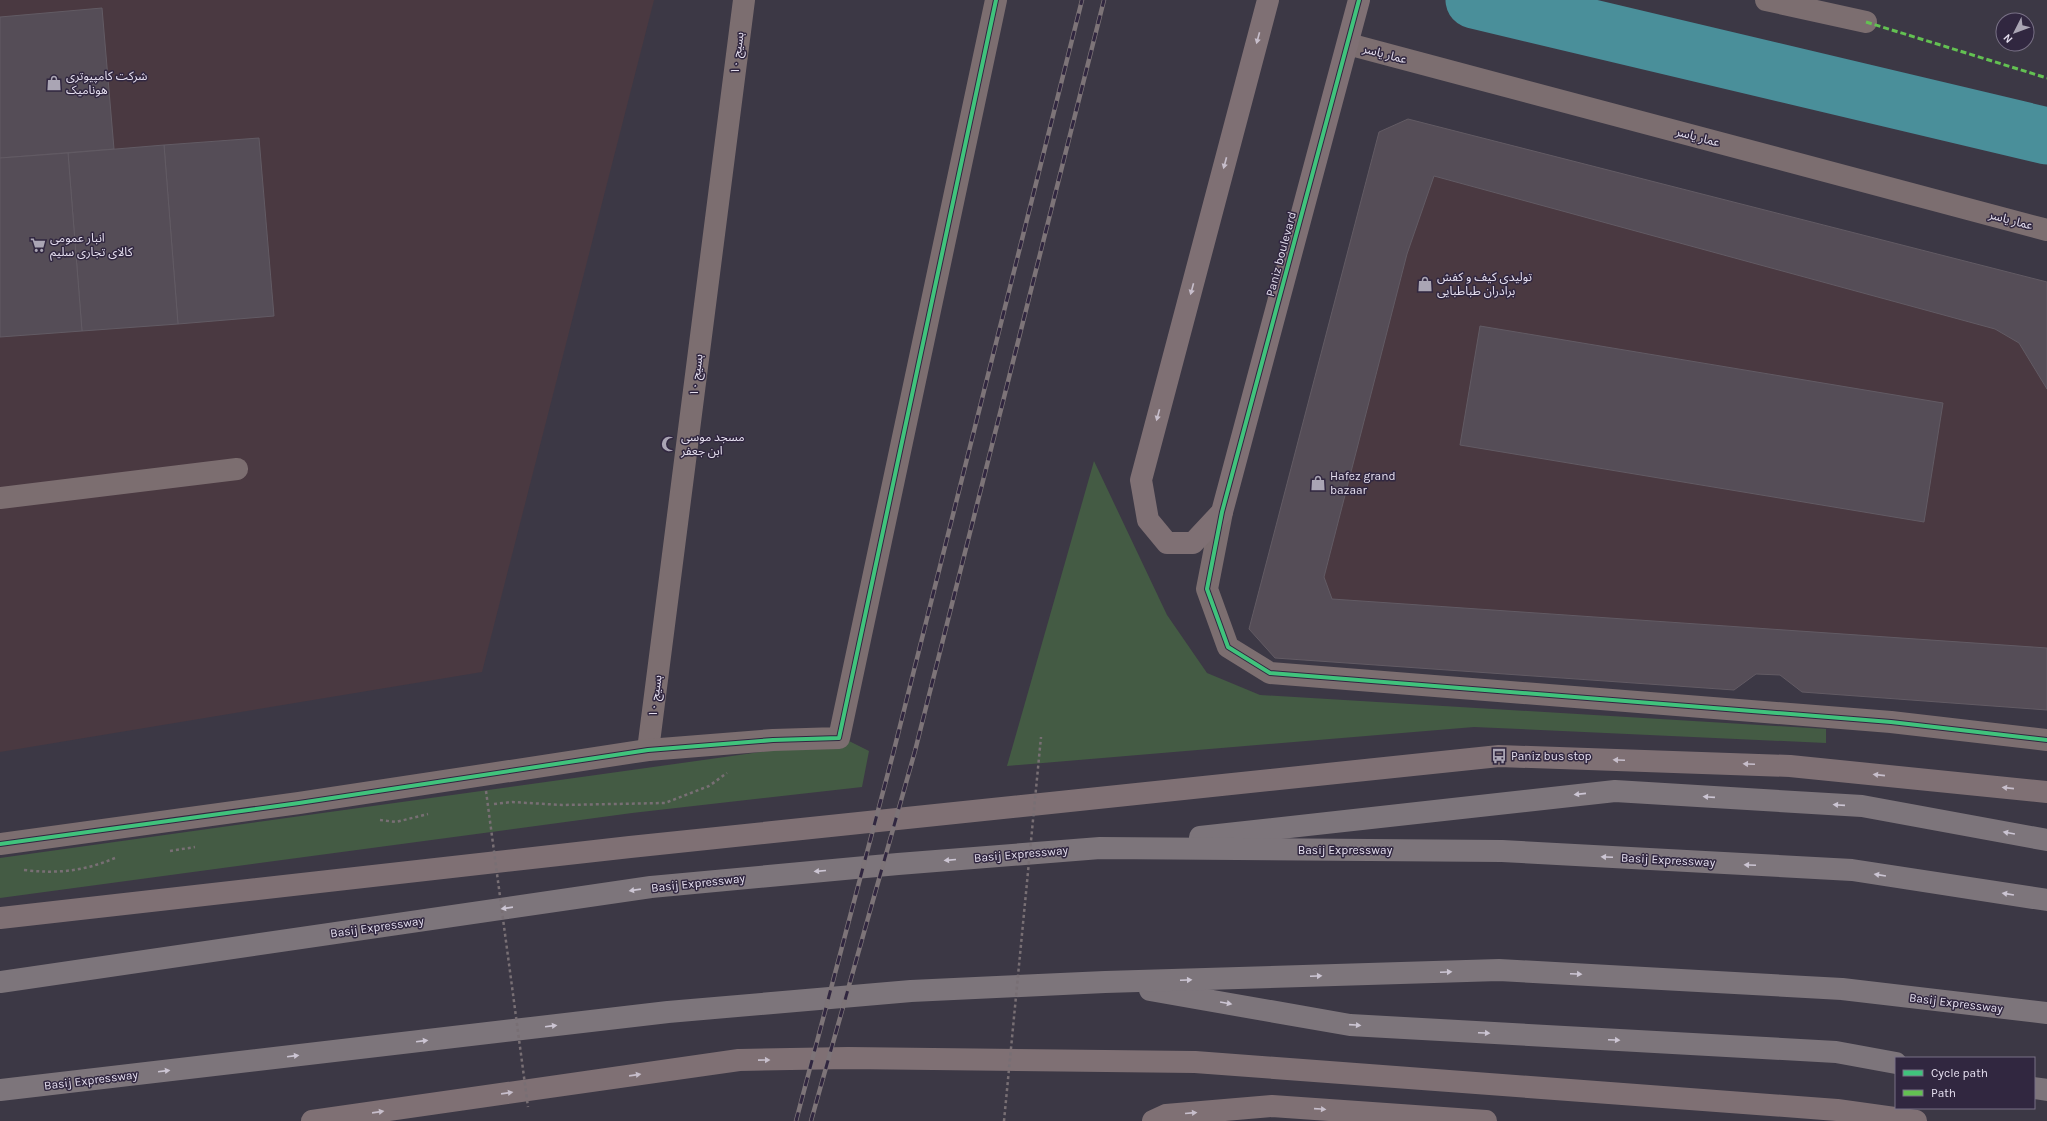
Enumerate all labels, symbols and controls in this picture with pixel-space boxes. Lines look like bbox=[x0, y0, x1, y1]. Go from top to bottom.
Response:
north arrow bbox=[1995, 12, 2035, 52]
street label: بسیج ۱۰ bbox=[727, 31, 749, 75]
one-way arrow bbox=[1255, 31, 1261, 44]
text: N bbox=[2000, 31, 2015, 46]
street label: عمار یاسر bbox=[1360, 41, 1409, 67]
place label: شرکت کامپیوتری هونامیک bbox=[66, 69, 147, 97]
shop icon: شرکت کامپیوتری هونامیک bbox=[45, 74, 63, 92]
street label: عمار یاسر bbox=[1673, 124, 1722, 150]
one-way arrow bbox=[1222, 158, 1228, 170]
street label: عمار یاسر bbox=[1986, 207, 2035, 233]
street label: Paniz boulevard bbox=[1263, 210, 1299, 298]
place label: انبار عمومی کالای تجاری سلیم bbox=[50, 231, 134, 261]
supermarket icon: انبار عمومی کالای تجاری سلیم bbox=[29, 236, 47, 254]
place label: تولیدی کیف و کفش برادران طباطبایی bbox=[1437, 270, 1532, 298]
shop icon: تولیدی کیف و کفش برادران طباطبایی bbox=[1416, 275, 1434, 293]
one-way arrow bbox=[1188, 283, 1194, 295]
street label: بسیج ۱۰ bbox=[686, 353, 708, 397]
one-way arrow bbox=[1155, 409, 1161, 421]
place label: مسجد موسی ابن جعفر bbox=[680, 430, 745, 458]
mosque icon: مسجد موسی ابن جعفر bbox=[660, 435, 678, 453]
place label: Hafez grand bazaar bbox=[1330, 469, 1396, 497]
shop icon: Hafez grand bazaar bbox=[1309, 474, 1327, 492]
street label: بسیج ۱۰ bbox=[645, 674, 667, 718]
bus stop icon: Paniz bus stop bbox=[1490, 747, 1508, 765]
place label: Paniz bus stop bbox=[1511, 749, 1592, 763]
one-way arrow bbox=[1612, 757, 1625, 763]
one-way arrow bbox=[1743, 761, 1755, 768]
one-way arrow bbox=[1873, 772, 1885, 778]
one-way arrow bbox=[2002, 785, 2014, 792]
one-way arrow bbox=[1574, 791, 1586, 798]
one-way arrow bbox=[1703, 793, 1715, 800]
one-way arrow bbox=[1833, 801, 1845, 808]
one-way arrow bbox=[2003, 830, 2015, 836]
street label: Basij Expressway bbox=[973, 843, 1069, 865]
street label: Basij Expressway bbox=[1298, 843, 1393, 857]
street label: Basij Expressway bbox=[1620, 851, 1716, 869]
one-way arrow bbox=[1601, 853, 1613, 860]
one-way arrow bbox=[944, 856, 956, 863]
one-way arrow bbox=[1744, 861, 1756, 868]
one-way arrow bbox=[814, 868, 826, 874]
street label: Basij Expressway bbox=[650, 871, 746, 895]
one-way arrow bbox=[1874, 872, 1886, 878]
one-way arrow bbox=[629, 887, 641, 893]
one-way arrow bbox=[2002, 891, 2015, 897]
one-way arrow bbox=[501, 905, 513, 911]
street label: Basij Expressway bbox=[329, 913, 425, 941]
one-way arrow bbox=[1440, 969, 1453, 975]
one-way arrow bbox=[1570, 971, 1582, 978]
one-way arrow bbox=[1310, 972, 1322, 979]
one-way arrow bbox=[1180, 976, 1192, 983]
street label: Basij Expressway bbox=[1908, 990, 2004, 1016]
one-way arrow bbox=[1220, 1001, 1233, 1007]
one-way arrow bbox=[1349, 1022, 1361, 1029]
one-way arrow bbox=[545, 1023, 557, 1029]
one-way arrow bbox=[1478, 1029, 1490, 1036]
one-way arrow bbox=[1608, 1036, 1620, 1043]
one-way arrow bbox=[416, 1038, 428, 1044]
one-way arrow bbox=[287, 1053, 299, 1059]
one-way arrow bbox=[758, 1056, 770, 1063]
legend bbox=[1895, 1057, 2035, 1109]
text: Cycle path bbox=[1931, 1066, 1988, 1080]
street label: Basij Expressway bbox=[43, 1067, 139, 1093]
one-way arrow bbox=[158, 1068, 170, 1074]
one-way arrow bbox=[629, 1072, 641, 1078]
text: Path bbox=[1931, 1086, 1956, 1100]
one-way arrow bbox=[500, 1090, 513, 1096]
one-way arrow bbox=[1314, 1106, 1326, 1113]
one-way arrow bbox=[372, 1109, 384, 1115]
one-way arrow bbox=[1185, 1110, 1197, 1117]

